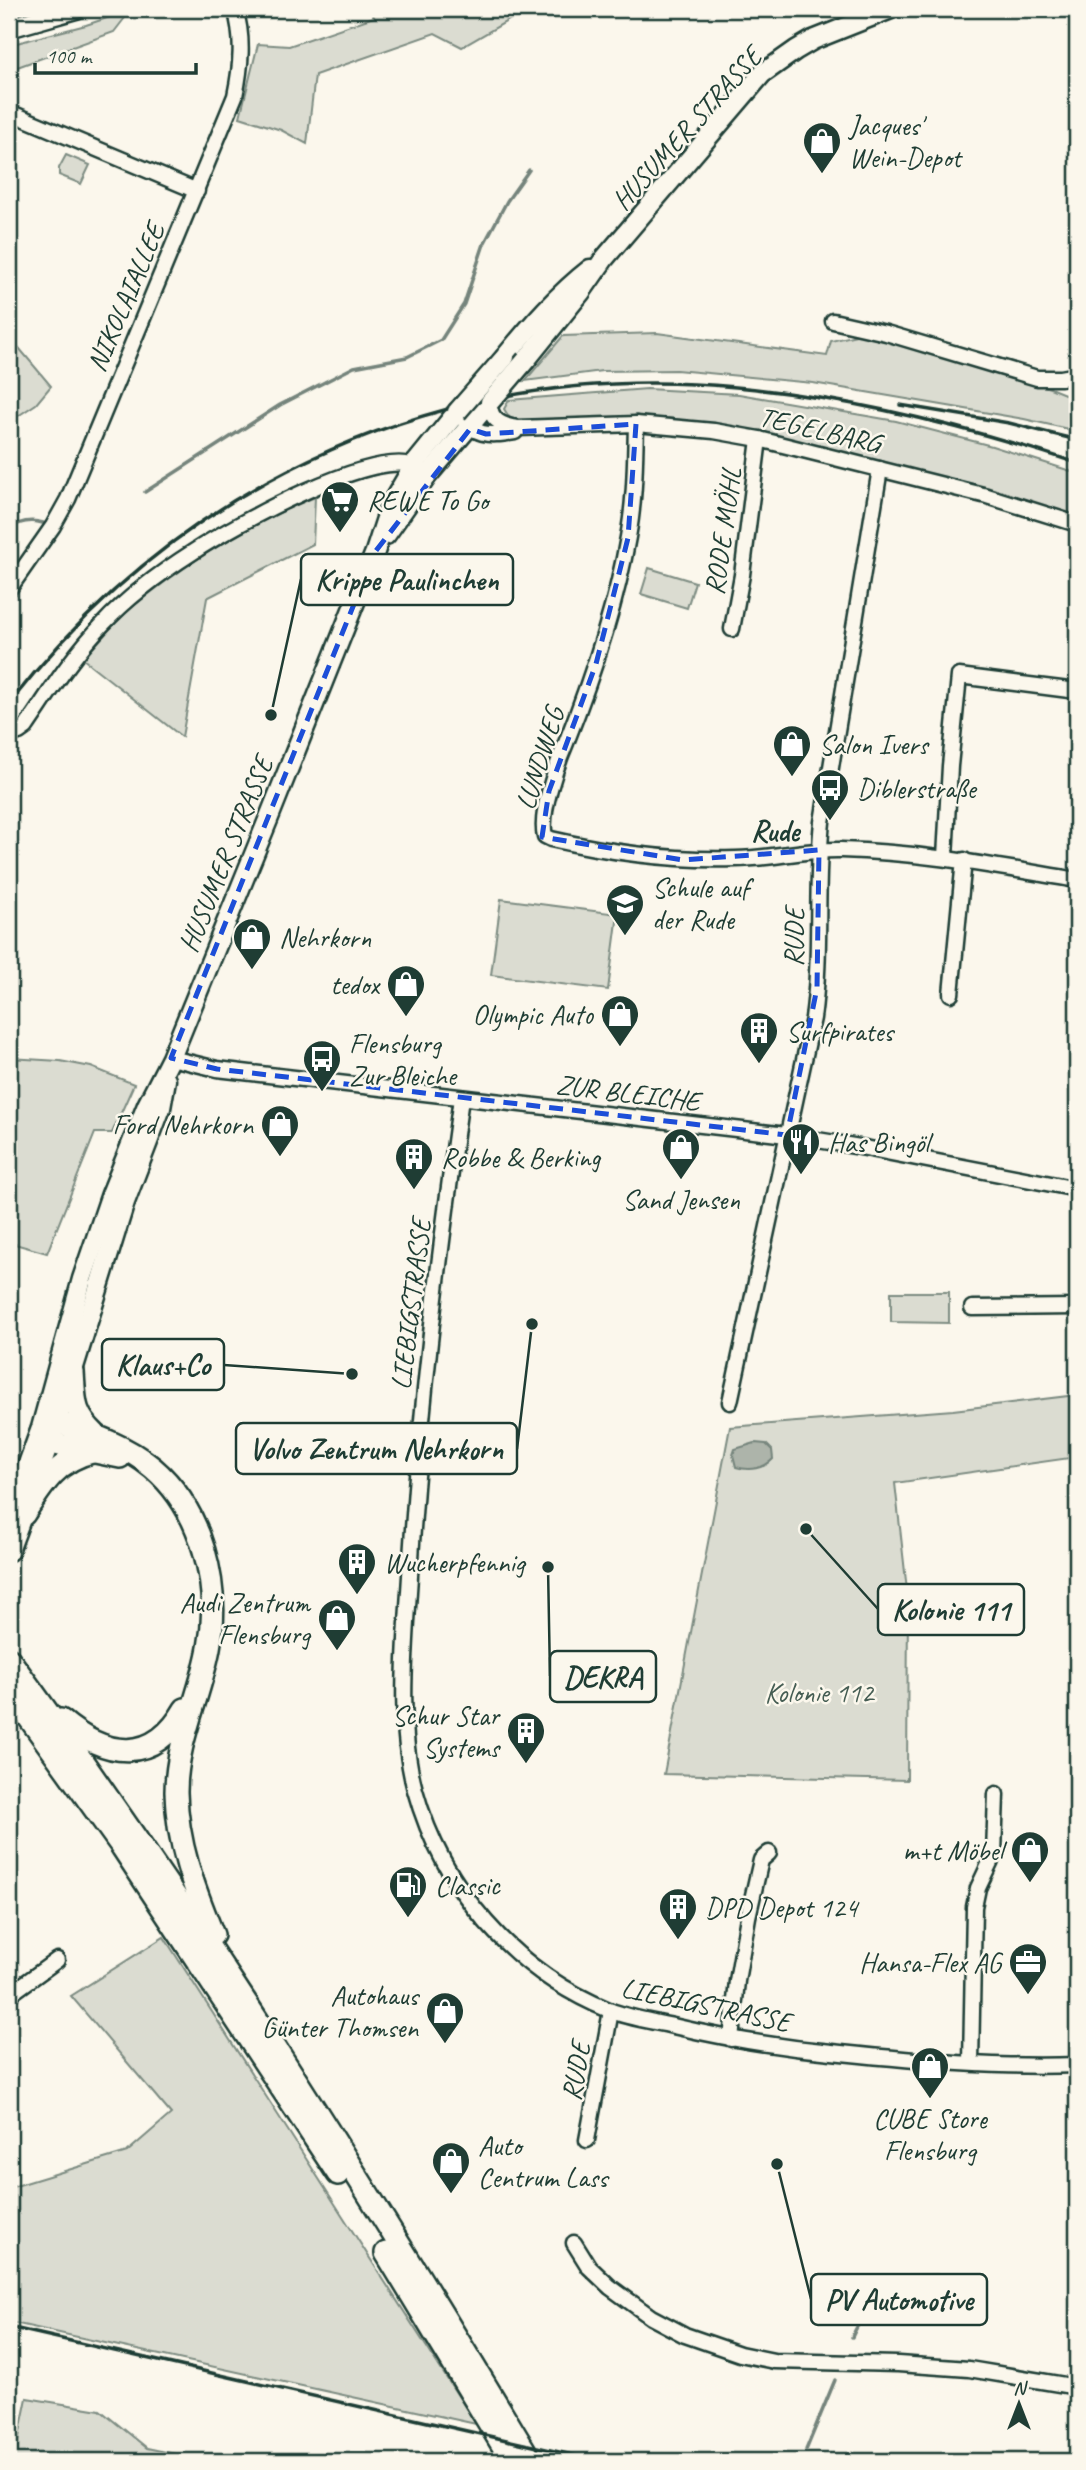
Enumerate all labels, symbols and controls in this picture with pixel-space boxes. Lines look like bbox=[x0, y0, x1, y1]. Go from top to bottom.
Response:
scale bar bbox=[35, 32, 196, 76]
street label: HUSUMER STRASSE bbox=[604, 37, 771, 217]
text: 100 m bbox=[46, 43, 93, 69]
place label: Jacques' Wein-Depot bbox=[847, 108, 964, 175]
shop icon: Jacques' Wein-Depot bbox=[801, 120, 843, 175]
street label: NIKOLAIALLEE bbox=[79, 215, 174, 377]
street label: TEGELBARG bbox=[756, 399, 888, 461]
street label: RODE MÖHL bbox=[696, 465, 749, 597]
supermarket icon: REWE To Go bbox=[319, 479, 361, 534]
place label: REWE To Go bbox=[367, 483, 491, 518]
callout: Krippe Paulinchen bbox=[301, 554, 513, 605]
text: Krippe Paulinchen bbox=[315, 561, 500, 599]
street label: LUNDWEG bbox=[507, 700, 573, 814]
shop icon: Salon Ivers bbox=[771, 723, 813, 778]
place label: Salon Ivers bbox=[819, 727, 930, 762]
street label: HUSUMER STRASSE bbox=[170, 748, 282, 957]
bus stop icon: Diblerstraße bbox=[809, 767, 851, 822]
place label: Diblerstraße bbox=[857, 771, 977, 806]
district label: Rude bbox=[751, 812, 801, 850]
place label: Schule auf der Rude bbox=[652, 870, 755, 937]
school or university icon: Schule auf der Rude bbox=[604, 882, 646, 937]
street label: RUDE bbox=[775, 904, 812, 967]
shop icon: Nehrkorn bbox=[231, 916, 273, 971]
place label: Nehrkorn bbox=[279, 920, 371, 955]
shop icon: tedox bbox=[385, 963, 427, 1018]
place label: tedox bbox=[330, 967, 381, 1002]
shop icon: Olympic Auto bbox=[599, 993, 641, 1048]
place label: Olympic Auto bbox=[473, 997, 595, 1032]
building icon: Surfpirates bbox=[738, 1010, 780, 1065]
place label: Surfpirates bbox=[786, 1014, 895, 1049]
place label: Flensburg Zur Bleiche bbox=[349, 1026, 458, 1093]
bus stop icon: Flensburg Zur Bleiche bbox=[301, 1038, 343, 1093]
street label: ZUR BLEICHE bbox=[554, 1066, 705, 1119]
shop icon: Ford Nehrkorn bbox=[259, 1103, 301, 1158]
place label: Ford Nehrkorn bbox=[113, 1107, 254, 1142]
restaurant icon: Has Bingöl bbox=[780, 1121, 822, 1176]
place label: Has Bingöl bbox=[828, 1125, 934, 1160]
shop icon: Sand Jensen bbox=[660, 1126, 702, 1181]
building icon: Robbe & Berking bbox=[393, 1136, 435, 1191]
place label: Robbe & Berking bbox=[441, 1140, 601, 1175]
place label: Sand Jensen bbox=[622, 1182, 740, 1217]
street label: LIEBIGSTRASSE bbox=[383, 1213, 439, 1391]
callout: Klaus+Co bbox=[102, 1339, 224, 1390]
text: Klaus+Co bbox=[116, 1346, 212, 1384]
callout: Volvo Zentrum Nehrkorn bbox=[236, 1423, 517, 1474]
text: Volvo Zentrum Nehrkorn bbox=[249, 1430, 504, 1468]
building icon: Wucherpfennig bbox=[336, 1541, 378, 1596]
place label: Wucherpfennig bbox=[384, 1545, 527, 1580]
callout: Kolonie 111 bbox=[878, 1584, 1024, 1635]
place label: Audi Zentrum Flensburg bbox=[180, 1585, 312, 1652]
text: Kolonie 111 bbox=[892, 1591, 1014, 1629]
shop icon: Audi Zentrum Flensburg bbox=[316, 1597, 358, 1652]
callout: DEKRA bbox=[550, 1651, 656, 1702]
text: DEKRA bbox=[564, 1658, 644, 1696]
park label: Kolonie 112 bbox=[765, 1675, 876, 1710]
place label: Schur Star Systems bbox=[392, 1698, 501, 1765]
building icon: Schur Star Systems bbox=[505, 1710, 547, 1765]
shop icon: m+t Möbel bbox=[1009, 1829, 1051, 1884]
place label: m+t Möbel bbox=[903, 1833, 1008, 1868]
fuel station icon: Classic bbox=[387, 1864, 429, 1919]
place label: Classic bbox=[435, 1868, 502, 1903]
building icon: DPD Depot 124 bbox=[657, 1886, 699, 1941]
place label: DPD Depot 124 bbox=[705, 1890, 860, 1925]
office icon: Hansa-Flex AG bbox=[1007, 1941, 1049, 1996]
place label: Hansa-Flex AG bbox=[859, 1945, 1004, 1980]
street label: LIEBIGSTRASSE bbox=[618, 1970, 797, 2040]
place label: Autohaus Günter Thomsen bbox=[262, 1978, 420, 2045]
shop icon: Autohaus Günter Thomsen bbox=[424, 1990, 466, 2045]
street label: RUDE bbox=[553, 2035, 598, 2103]
shop icon: CUBE Store Flensburg bbox=[909, 2045, 951, 2100]
place label: CUBE Store Flensburg bbox=[873, 2101, 989, 2168]
place label: Auto Centrum Lass bbox=[478, 2128, 610, 2195]
shop icon: Auto Centrum Lass bbox=[430, 2140, 472, 2195]
callout: PV Automotive bbox=[811, 2274, 987, 2325]
text: PV Automotive bbox=[825, 2281, 975, 2319]
north arrow bbox=[984, 2368, 1054, 2438]
text: N bbox=[1013, 2376, 1028, 2400]

